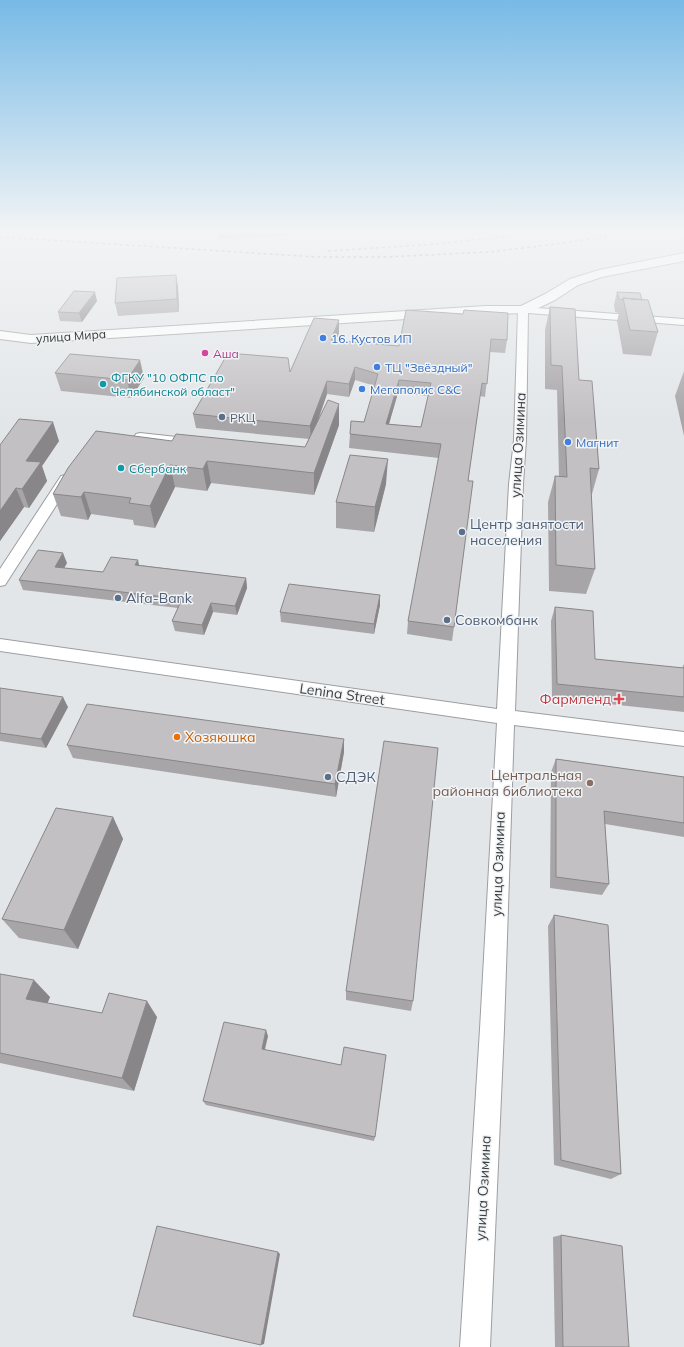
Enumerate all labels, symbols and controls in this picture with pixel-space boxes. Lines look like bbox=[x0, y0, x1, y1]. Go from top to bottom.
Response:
street label: улица Мира bbox=[35, 326, 107, 346]
place label: 16. Кустов ИП bbox=[331, 331, 412, 346]
marker: 16. Кустов ИП bbox=[318, 333, 328, 343]
place label: Аша bbox=[213, 346, 239, 361]
marker: Аша bbox=[200, 348, 210, 358]
place label: ТЦ "Звёздный" bbox=[385, 360, 472, 375]
marker: ТЦ "Звёздный" bbox=[372, 362, 382, 372]
place label: ФГКУ "10 ОФПС по Челябинской област" bbox=[111, 370, 235, 399]
marker: ФГКУ "10 ОФПС по Челябинской област" bbox=[98, 379, 108, 389]
place label: Мегаполис C&C bbox=[370, 382, 461, 397]
marker: Мегаполис C&C bbox=[357, 384, 367, 394]
street label: улица Озимина bbox=[506, 392, 530, 498]
place label: РКЦ bbox=[230, 410, 256, 425]
marker: РКЦ bbox=[217, 412, 227, 422]
place label: Магнит bbox=[576, 435, 619, 450]
marker: Магнит bbox=[563, 437, 573, 447]
place label: Сбербанк bbox=[129, 461, 187, 476]
marker: Сбербанк bbox=[116, 463, 126, 473]
place label: Центр занятости населения bbox=[470, 515, 584, 549]
marker: Центр занятости населения bbox=[457, 527, 467, 537]
place label: Alfa-Bank bbox=[126, 589, 193, 607]
marker: Alfa-Bank bbox=[113, 593, 123, 603]
place label: Совкомбанк bbox=[455, 611, 539, 629]
marker: Совкомбанк bbox=[442, 615, 452, 625]
street label: Lenina Street bbox=[298, 679, 386, 709]
place label: Фармленд bbox=[539, 690, 611, 708]
marker: Фармленд bbox=[614, 694, 624, 704]
place label: Хозяюшка bbox=[185, 728, 256, 746]
marker: Хозяюшка bbox=[172, 732, 182, 742]
place label: Центральная районная библиотека bbox=[432, 766, 582, 800]
place label: СДЭК bbox=[336, 768, 376, 786]
marker: СДЭК bbox=[323, 772, 333, 782]
marker: Центральная районная библиотека bbox=[585, 778, 595, 788]
street label: улица Озимина bbox=[487, 811, 509, 917]
street label: улица Озимина bbox=[471, 1135, 495, 1241]

